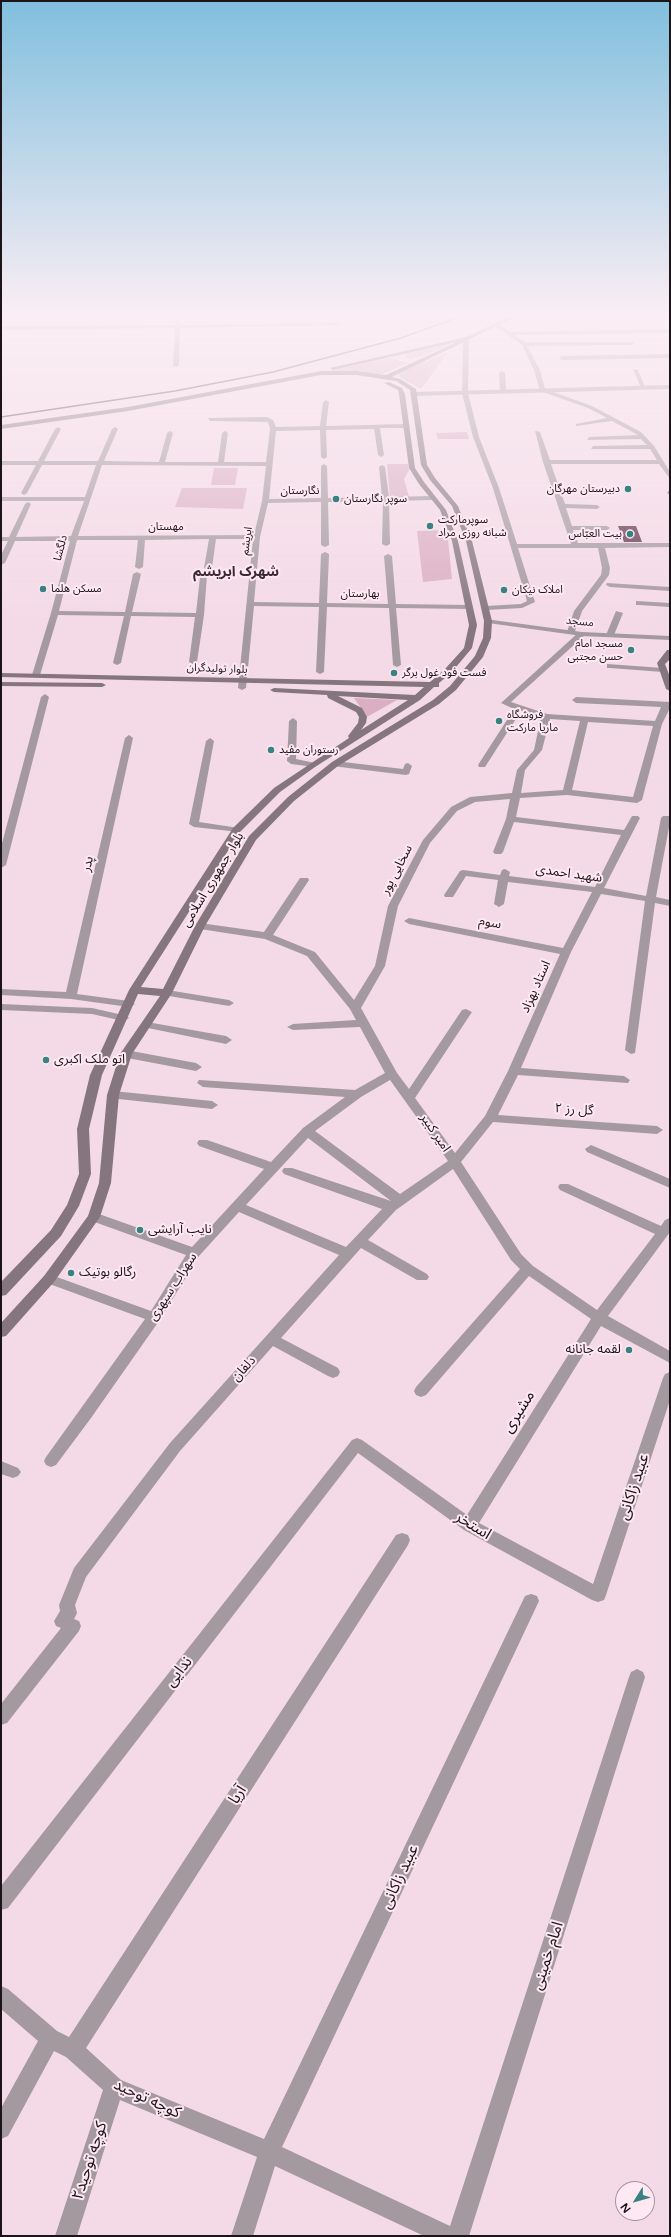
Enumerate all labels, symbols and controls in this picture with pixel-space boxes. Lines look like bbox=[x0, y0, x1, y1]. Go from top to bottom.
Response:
place label: دبیرستان مهرگان bbox=[547, 482, 620, 496]
street label: نگارستان bbox=[281, 484, 319, 498]
marker: دبیرستان مهرگان bbox=[623, 484, 633, 494]
place label: سوپر نگارستان bbox=[344, 492, 407, 506]
marker: سوپر نگارستان bbox=[331, 494, 341, 504]
place label: سوپرمارکت شبانه روزی مراد bbox=[438, 513, 507, 539]
street label: مهستان bbox=[148, 520, 184, 534]
marker: سوپرمارکت شبانه روزی مراد bbox=[425, 521, 435, 531]
street label: ابریشم bbox=[238, 526, 256, 556]
place label: بیت العبّاس bbox=[569, 527, 622, 541]
marker: بیت العبّاس bbox=[625, 529, 635, 539]
street label: دلگشا bbox=[51, 534, 71, 562]
district label: شهرک ابریشم bbox=[193, 564, 279, 580]
place label: مسکن هلما bbox=[51, 582, 102, 596]
place label: املاک نیکان bbox=[512, 583, 563, 597]
marker: مسکن هلما bbox=[38, 584, 48, 594]
marker: املاک نیکان bbox=[499, 585, 509, 595]
street label: بهارستان bbox=[341, 587, 379, 601]
street label: مسجد bbox=[565, 614, 595, 630]
place label: مسجد امام حسن مجتبی bbox=[568, 637, 623, 663]
marker: مسجد امام حسن مجتبی bbox=[626, 645, 636, 655]
street label: بلوار تولیدگران bbox=[186, 661, 248, 677]
place label: فست فود غول برگر bbox=[402, 666, 486, 680]
marker: فست فود غول برگر bbox=[389, 668, 399, 678]
place label: فروشگاه ماریا مارکت bbox=[507, 708, 558, 734]
marker: فروشگاه ماریا مارکت bbox=[494, 716, 504, 726]
place label: رستوران مفید bbox=[279, 743, 339, 757]
marker: رستوران مفید bbox=[266, 745, 276, 755]
street label: بلوار جمهوری اسلامی bbox=[178, 830, 248, 930]
street label: سخایی پور bbox=[378, 842, 416, 898]
street label: پدر bbox=[79, 855, 97, 873]
street label: شهید احمدی bbox=[535, 862, 603, 886]
street label: سوم bbox=[477, 913, 503, 933]
street label: استاد بهزاد bbox=[518, 958, 554, 1016]
place label: اتو ملک اکبری bbox=[54, 1052, 125, 1068]
marker: اتو ملک اکبری bbox=[41, 1055, 51, 1065]
street label: گل رز ۲ bbox=[554, 1101, 594, 1119]
street label: امیر کبیر bbox=[416, 1111, 454, 1155]
place label: نایب آرایشی bbox=[148, 1222, 212, 1238]
marker: نایب آرایشی bbox=[135, 1225, 145, 1235]
street label: سهراب سپهری bbox=[145, 1250, 201, 1324]
place label: رگالو بوتیک bbox=[79, 1265, 136, 1281]
marker: رگالو بوتیک bbox=[66, 1268, 76, 1278]
place label: لقمه جانانه bbox=[565, 1342, 621, 1358]
marker: لقمه جانانه bbox=[624, 1345, 634, 1355]
street label: دلفان bbox=[229, 1353, 259, 1385]
street label: مشیری bbox=[499, 1387, 539, 1437]
street label: عبید زاکانی bbox=[614, 1451, 654, 1523]
street label: استخر bbox=[451, 1508, 495, 1544]
street label: ندایی bbox=[161, 1653, 197, 1691]
street label: آریا bbox=[225, 1782, 251, 1808]
street label: عبید زاکانی bbox=[377, 1842, 423, 1912]
street label: امام خمینی bbox=[528, 1919, 568, 1993]
street label: کوچه توحید bbox=[110, 2075, 184, 2123]
street label: کوچه توحید۲ bbox=[68, 2120, 112, 2202]
north arrow bbox=[615, 2181, 655, 2221]
text: N bbox=[618, 2200, 634, 2215]

